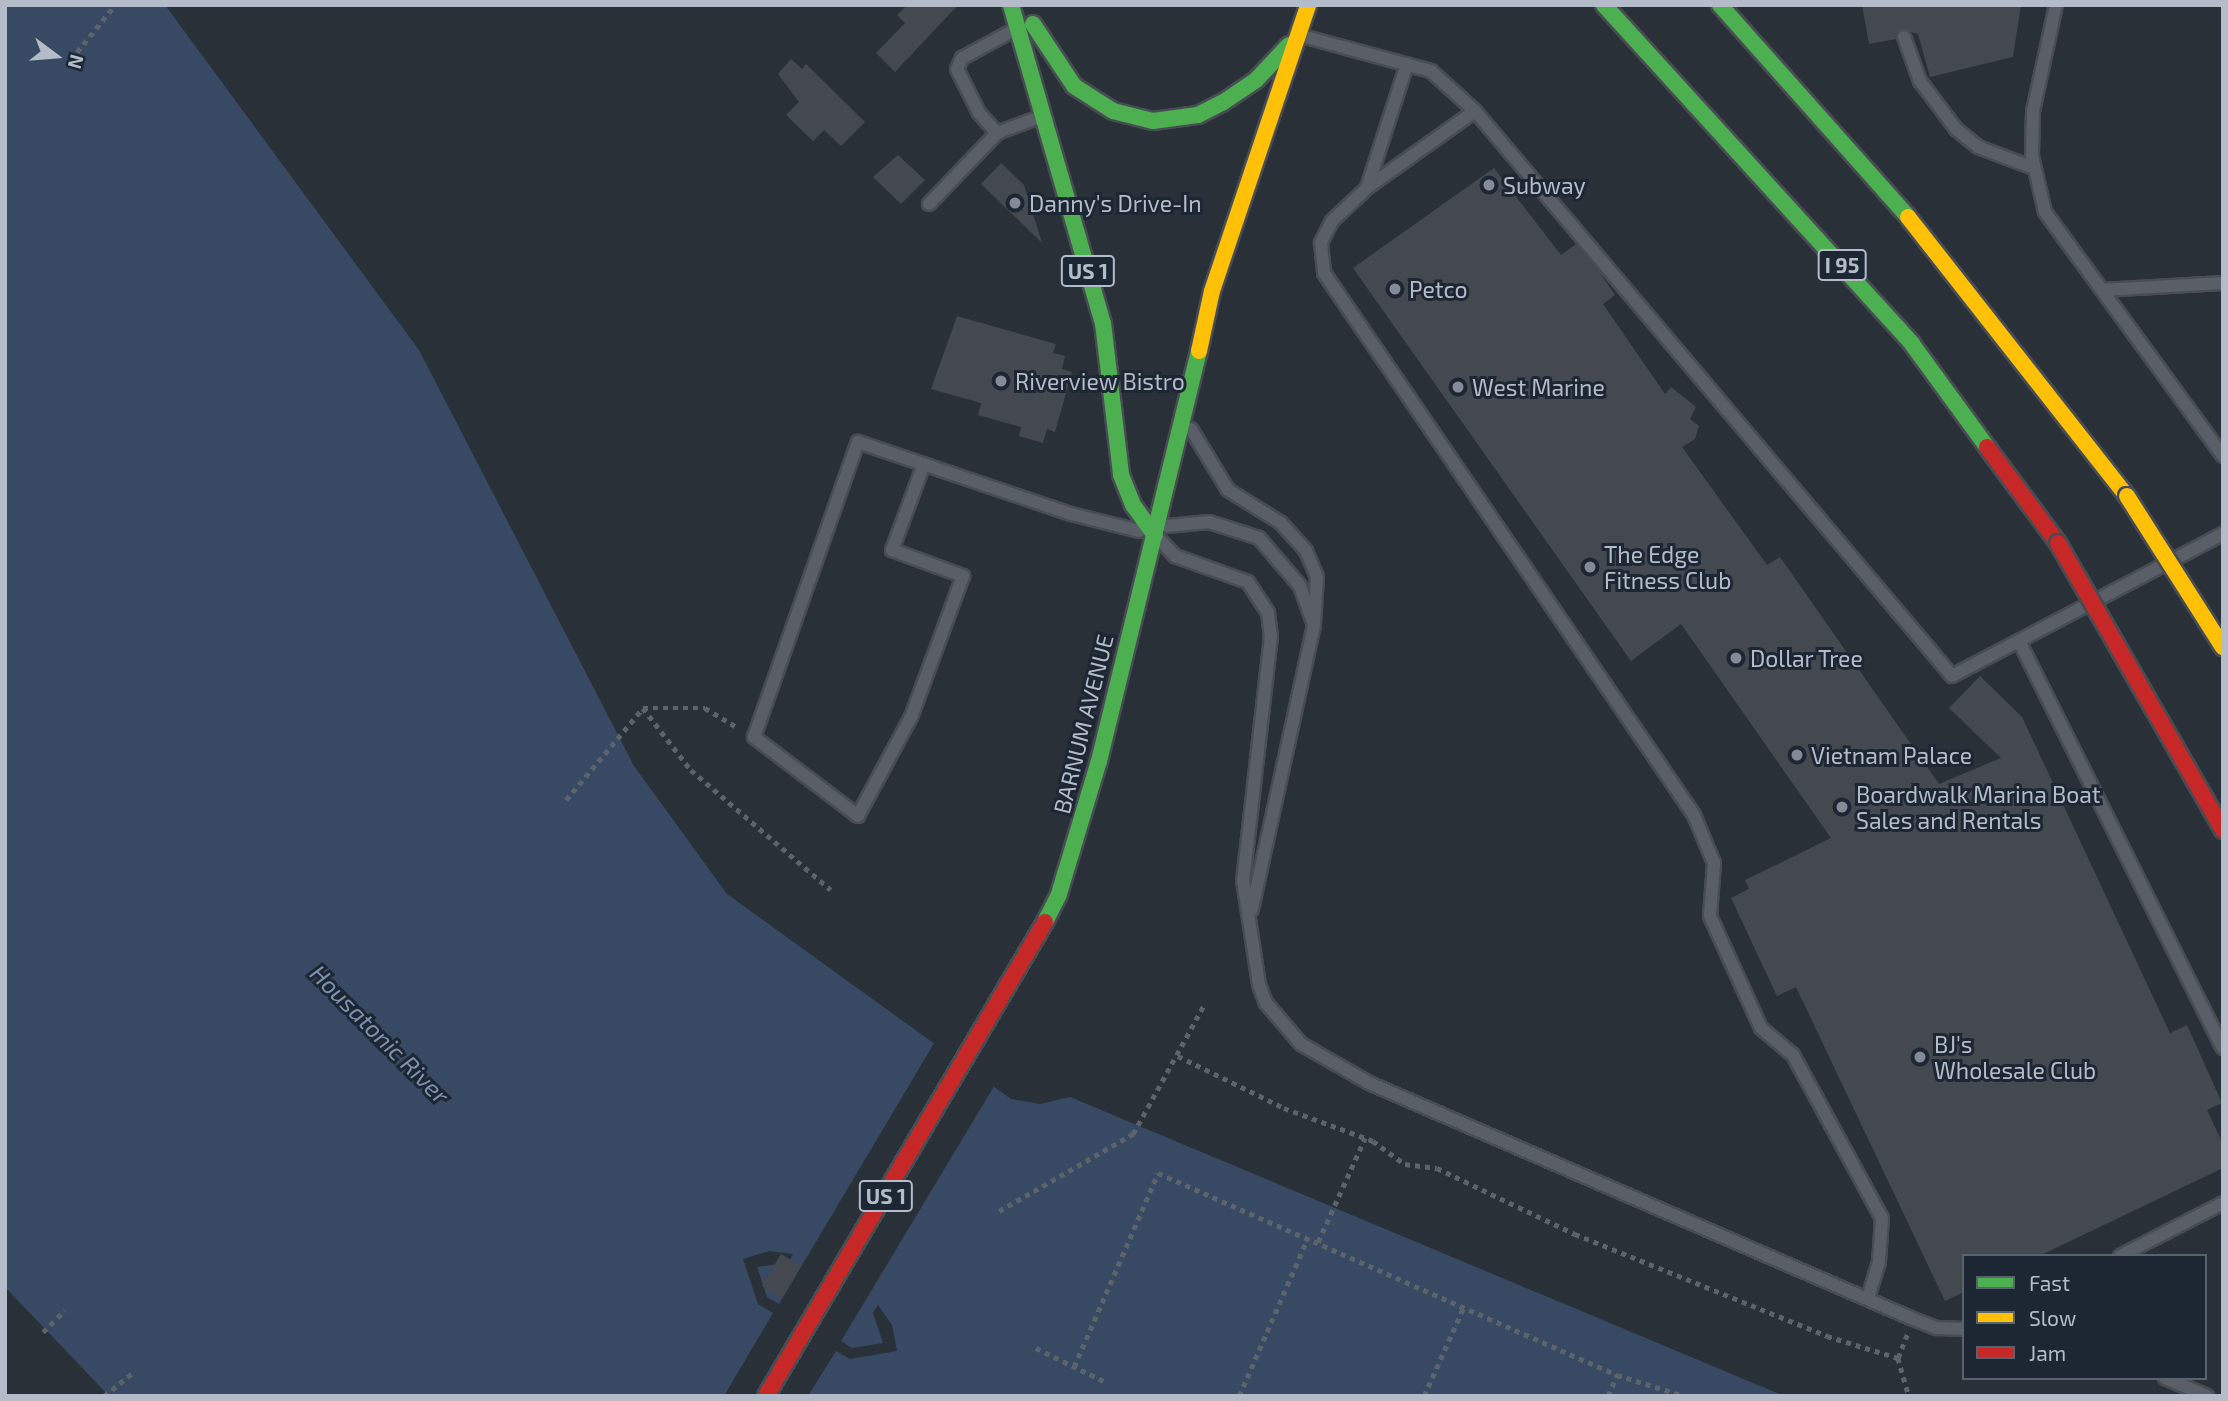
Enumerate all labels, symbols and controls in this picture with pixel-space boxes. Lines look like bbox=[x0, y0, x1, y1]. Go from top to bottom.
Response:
north arrow bbox=[21, 21, 91, 91]
text: N bbox=[64, 52, 90, 72]
place label: Subway bbox=[1503, 171, 1586, 199]
marker: Subway bbox=[1481, 177, 1497, 193]
place label: Danny's Drive-In bbox=[1029, 189, 1202, 217]
marker: Danny's Drive-In bbox=[1007, 195, 1023, 211]
road number: I 95 bbox=[1818, 247, 1867, 282]
road number: US 1 bbox=[1060, 254, 1116, 288]
place label: Petco bbox=[1409, 275, 1468, 303]
marker: Petco bbox=[1387, 281, 1403, 297]
place label: Riverview Bistro bbox=[1015, 367, 1185, 395]
marker: Riverview Bistro bbox=[993, 373, 1009, 389]
place label: West Marine bbox=[1472, 373, 1605, 401]
marker: West Marine bbox=[1450, 379, 1466, 395]
place label: The Edge Fitness Club bbox=[1604, 540, 1731, 594]
marker: The Edge Fitness Club bbox=[1582, 559, 1598, 575]
street label: BARNUM AVENUE bbox=[1047, 631, 1119, 817]
place label: Dollar Tree bbox=[1750, 644, 1864, 672]
marker: Dollar Tree bbox=[1728, 650, 1744, 666]
place label: Vietnam Palace bbox=[1811, 741, 1972, 769]
marker: Vietnam Palace bbox=[1789, 747, 1805, 763]
place label: Boardwalk Marina Boat Sales and Rentals bbox=[1856, 780, 2101, 834]
marker: Boardwalk Marina Boat Sales and Rentals bbox=[1834, 799, 1850, 815]
water label: Housatonic River bbox=[305, 959, 455, 1109]
place label: BJ's Wholesale Club bbox=[1934, 1030, 2096, 1084]
marker: BJ's Wholesale Club bbox=[1912, 1049, 1928, 1065]
road number: US 1 bbox=[858, 1178, 914, 1214]
legend bbox=[1962, 1254, 2207, 1380]
text: Fast bbox=[2029, 1270, 2070, 1295]
text: Slow bbox=[2029, 1305, 2076, 1330]
text: Jam bbox=[2029, 1340, 2066, 1365]

